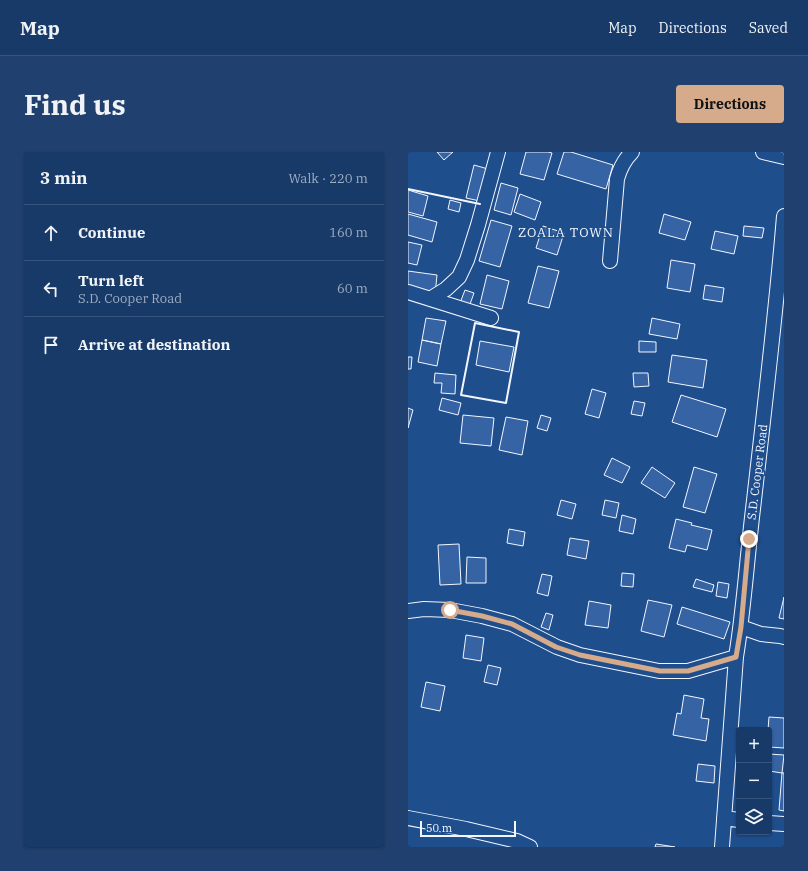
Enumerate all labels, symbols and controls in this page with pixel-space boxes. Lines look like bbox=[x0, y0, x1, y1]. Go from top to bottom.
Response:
text: Map bbox=[20, 16, 60, 40]
text: Map bbox=[608, 19, 637, 37]
text: Directions bbox=[659, 19, 727, 37]
text: Saved bbox=[749, 19, 788, 37]
button: Directions bbox=[676, 85, 784, 123]
text: Find us bbox=[24, 86, 126, 123]
text: 3 min bbox=[40, 167, 88, 189]
text: Walk · 220 m bbox=[289, 170, 368, 187]
icon: ahead bbox=[40, 222, 62, 244]
text: Continue bbox=[78, 223, 145, 242]
text: 160 m bbox=[329, 224, 368, 241]
district label: ZOALA TOWN bbox=[518, 224, 614, 241]
text: Turn left bbox=[78, 271, 144, 290]
icon: left bbox=[40, 278, 62, 300]
text: 60 m bbox=[337, 280, 368, 297]
text: S.D. Cooper Road bbox=[78, 290, 182, 307]
icon: arrive bbox=[40, 334, 62, 356]
text: Arrive at destination bbox=[78, 335, 230, 354]
street label: S.D. Cooper Road bbox=[744, 423, 770, 521]
route end bbox=[740, 530, 758, 548]
route start bbox=[441, 601, 459, 619]
map controls bbox=[736, 727, 772, 835]
button: + bbox=[736, 727, 772, 763]
button: − bbox=[736, 763, 772, 799]
button: layers bbox=[736, 799, 772, 835]
scale bar bbox=[420, 819, 516, 838]
text: 50 m bbox=[426, 821, 452, 835]

